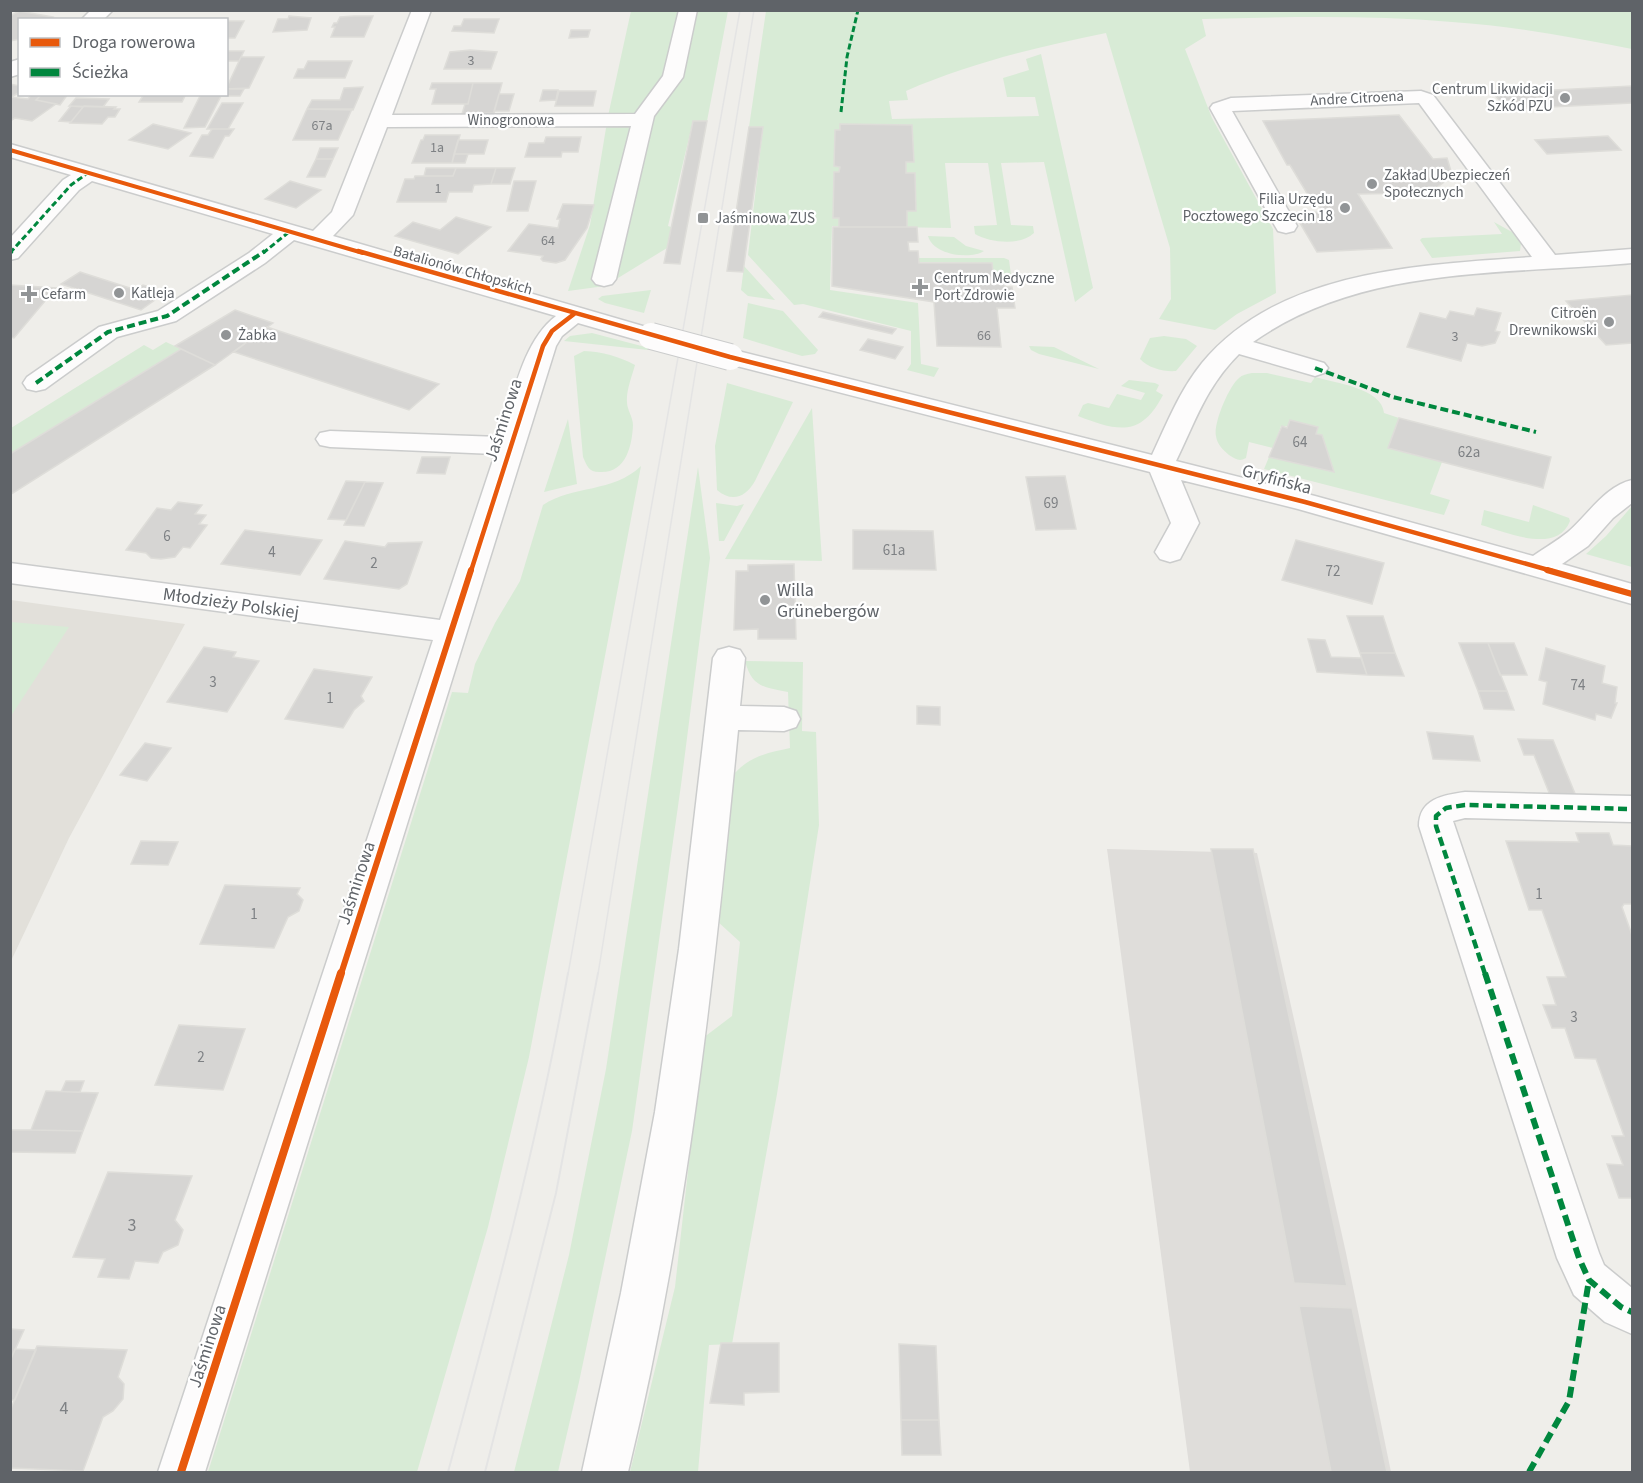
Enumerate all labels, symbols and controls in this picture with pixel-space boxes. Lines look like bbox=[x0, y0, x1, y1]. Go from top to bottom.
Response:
legend bbox=[18, 18, 228, 96]
text: Droga rowerowa bbox=[72, 30, 196, 55]
house number: 3 bbox=[468, 51, 475, 71]
text: Ścieżka bbox=[72, 60, 129, 85]
place label: Centrum Likwidacji Szkód PZU bbox=[1432, 79, 1553, 117]
street label: Andre Citroena bbox=[1310, 86, 1404, 111]
marker: Centrum Likwidacji Szkód PZU bbox=[1558, 91, 1572, 105]
street label: Winogronowa bbox=[467, 110, 555, 131]
house number: 67a bbox=[312, 116, 332, 136]
house number: 1a bbox=[430, 138, 444, 158]
place label: Zakład Ubezpieczeń Społecznych bbox=[1384, 165, 1510, 203]
marker: Zakład Ubezpieczeń Społecznych bbox=[1365, 177, 1379, 191]
house number: 1 bbox=[435, 179, 442, 199]
place label: Filia Urzędu Pocztowego Szczecin 18 bbox=[1183, 189, 1333, 227]
marker: Filia Urzędu Pocztowego Szczecin 18 bbox=[1338, 201, 1352, 215]
place label: Jaśminowa ZUS bbox=[715, 208, 815, 229]
marker: Jaśminowa ZUS bbox=[696, 211, 710, 225]
house number: 64 bbox=[541, 231, 555, 251]
street label: Batalionów Chłopskich bbox=[391, 241, 535, 300]
place label: Centrum Medyczne Port Zdrowie bbox=[934, 268, 1055, 306]
marker: Centrum Medyczne Port Zdrowie bbox=[911, 278, 929, 296]
place label: Katleja bbox=[131, 283, 175, 304]
place label: Cefarm bbox=[41, 284, 86, 305]
marker: Katleja bbox=[112, 286, 126, 300]
marker: Cefarm bbox=[22, 287, 36, 301]
place label: Citroën Drewnikowski bbox=[1509, 303, 1597, 341]
marker: Citroën Drewnikowski bbox=[1602, 315, 1616, 329]
place label: Żabka bbox=[238, 325, 277, 346]
house number: 66 bbox=[977, 326, 991, 346]
house number: 3 bbox=[1452, 327, 1459, 347]
marker: Żabka bbox=[219, 328, 233, 342]
street label: Jaśminowa bbox=[478, 375, 529, 465]
house number: 64 bbox=[1293, 432, 1308, 453]
house number: 62a bbox=[1458, 442, 1480, 463]
street label: Gryfińska bbox=[1239, 458, 1314, 501]
house number: 69 bbox=[1044, 493, 1058, 514]
house number: 6 bbox=[163, 526, 171, 547]
house number: 61a bbox=[883, 540, 905, 561]
house number: 4 bbox=[268, 542, 276, 563]
house number: 2 bbox=[370, 553, 378, 574]
house number: 72 bbox=[1326, 561, 1340, 582]
place label: Willa Grünebergów bbox=[777, 578, 879, 624]
street label: Młodzieży Polskiej bbox=[161, 582, 301, 625]
marker: Willa Grünebergów bbox=[758, 593, 772, 607]
house number: 3 bbox=[209, 672, 217, 693]
house number: 74 bbox=[1571, 675, 1586, 696]
house number: 1 bbox=[326, 688, 334, 709]
street label: Jaśminowa bbox=[331, 838, 382, 928]
house number: 1 bbox=[1535, 884, 1543, 905]
house number: 1 bbox=[250, 904, 258, 925]
house number: 3 bbox=[1570, 1007, 1578, 1028]
house number: 2 bbox=[197, 1047, 205, 1068]
house number: 3 bbox=[128, 1213, 137, 1238]
street label: Jaśminowa bbox=[182, 1301, 233, 1391]
house number: 4 bbox=[60, 1396, 69, 1421]

